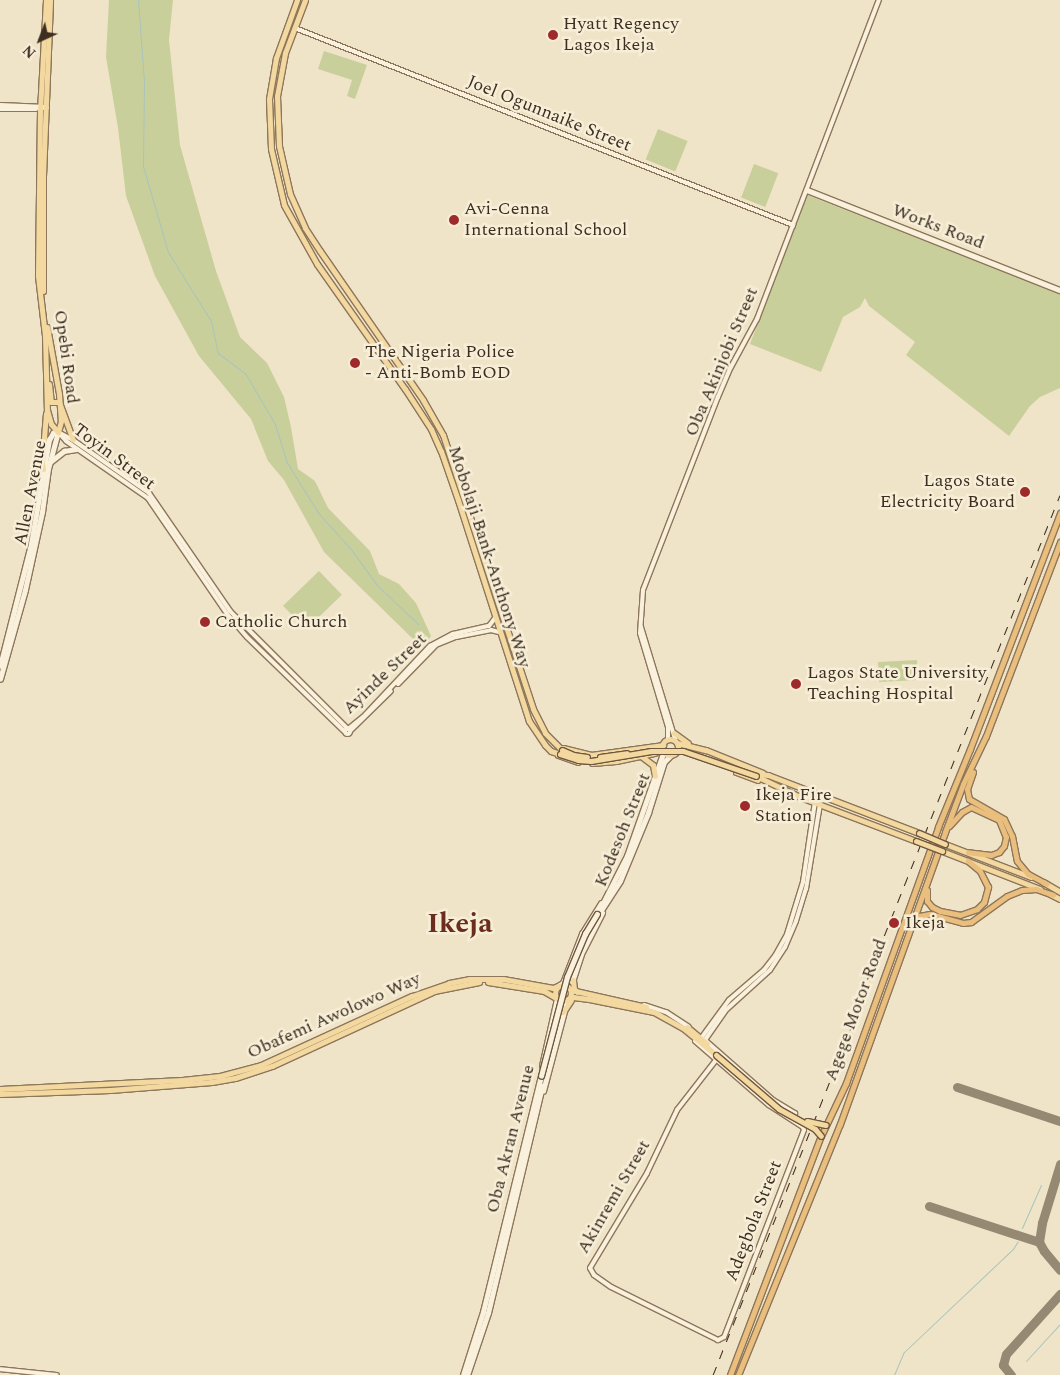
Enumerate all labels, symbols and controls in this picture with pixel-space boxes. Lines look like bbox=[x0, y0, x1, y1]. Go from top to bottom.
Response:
place label: Hyatt Regency Lagos Ikeja bbox=[563, 14, 679, 56]
north arrow bbox=[15, 15, 65, 65]
marker: Hyatt Regency Lagos Ikeja bbox=[547, 29, 559, 41]
text: N bbox=[18, 40, 41, 63]
street label: Joel Ogunnaike Street bbox=[464, 71, 634, 157]
place label: Avi-Cenna International School bbox=[464, 199, 627, 242]
street label: Works Road bbox=[889, 200, 987, 254]
marker: Avi-Cenna International School bbox=[448, 214, 460, 226]
street label: Oba Akinjobi Street bbox=[681, 284, 763, 440]
street label: Opebi Road bbox=[49, 309, 83, 405]
place label: The Nigeria Police - Anti-Bomb EOD bbox=[365, 342, 514, 384]
marker: The Nigeria Police - Anti-Bomb EOD bbox=[349, 357, 361, 369]
street label: Toyin Street bbox=[69, 419, 159, 495]
street label: Allen Avenue bbox=[10, 438, 52, 548]
street label: Mobolaji Bank-Anthony Way bbox=[443, 443, 535, 671]
place label: Lagos State Electricity Board bbox=[880, 471, 1015, 514]
marker: Lagos State Electricity Board bbox=[1019, 486, 1031, 498]
place label: Catholic Church bbox=[215, 611, 347, 633]
marker: Catholic Church bbox=[199, 616, 211, 628]
street label: Ayinde Street bbox=[339, 629, 431, 719]
place label: Lagos State University Teaching Hospital bbox=[807, 663, 986, 706]
marker: Lagos State University Teaching Hospital bbox=[789, 677, 803, 691]
street label: Kodesoh Street bbox=[590, 770, 656, 890]
place label: Ikeja Fire Station bbox=[755, 785, 832, 828]
marker: Ikeja Fire Station bbox=[739, 800, 751, 812]
district label: Ikeja bbox=[427, 907, 493, 941]
place label: Ikeja bbox=[905, 912, 945, 934]
marker: Ikeja bbox=[887, 916, 901, 930]
street label: Agege Motor Road bbox=[820, 936, 892, 1084]
street label: Obafemi Awolowo Way bbox=[244, 968, 424, 1064]
street label: Oba Akran Avenue bbox=[482, 1063, 540, 1215]
street label: Akinremi Street bbox=[573, 1136, 655, 1258]
street label: Adegbola Street bbox=[721, 1158, 787, 1284]

